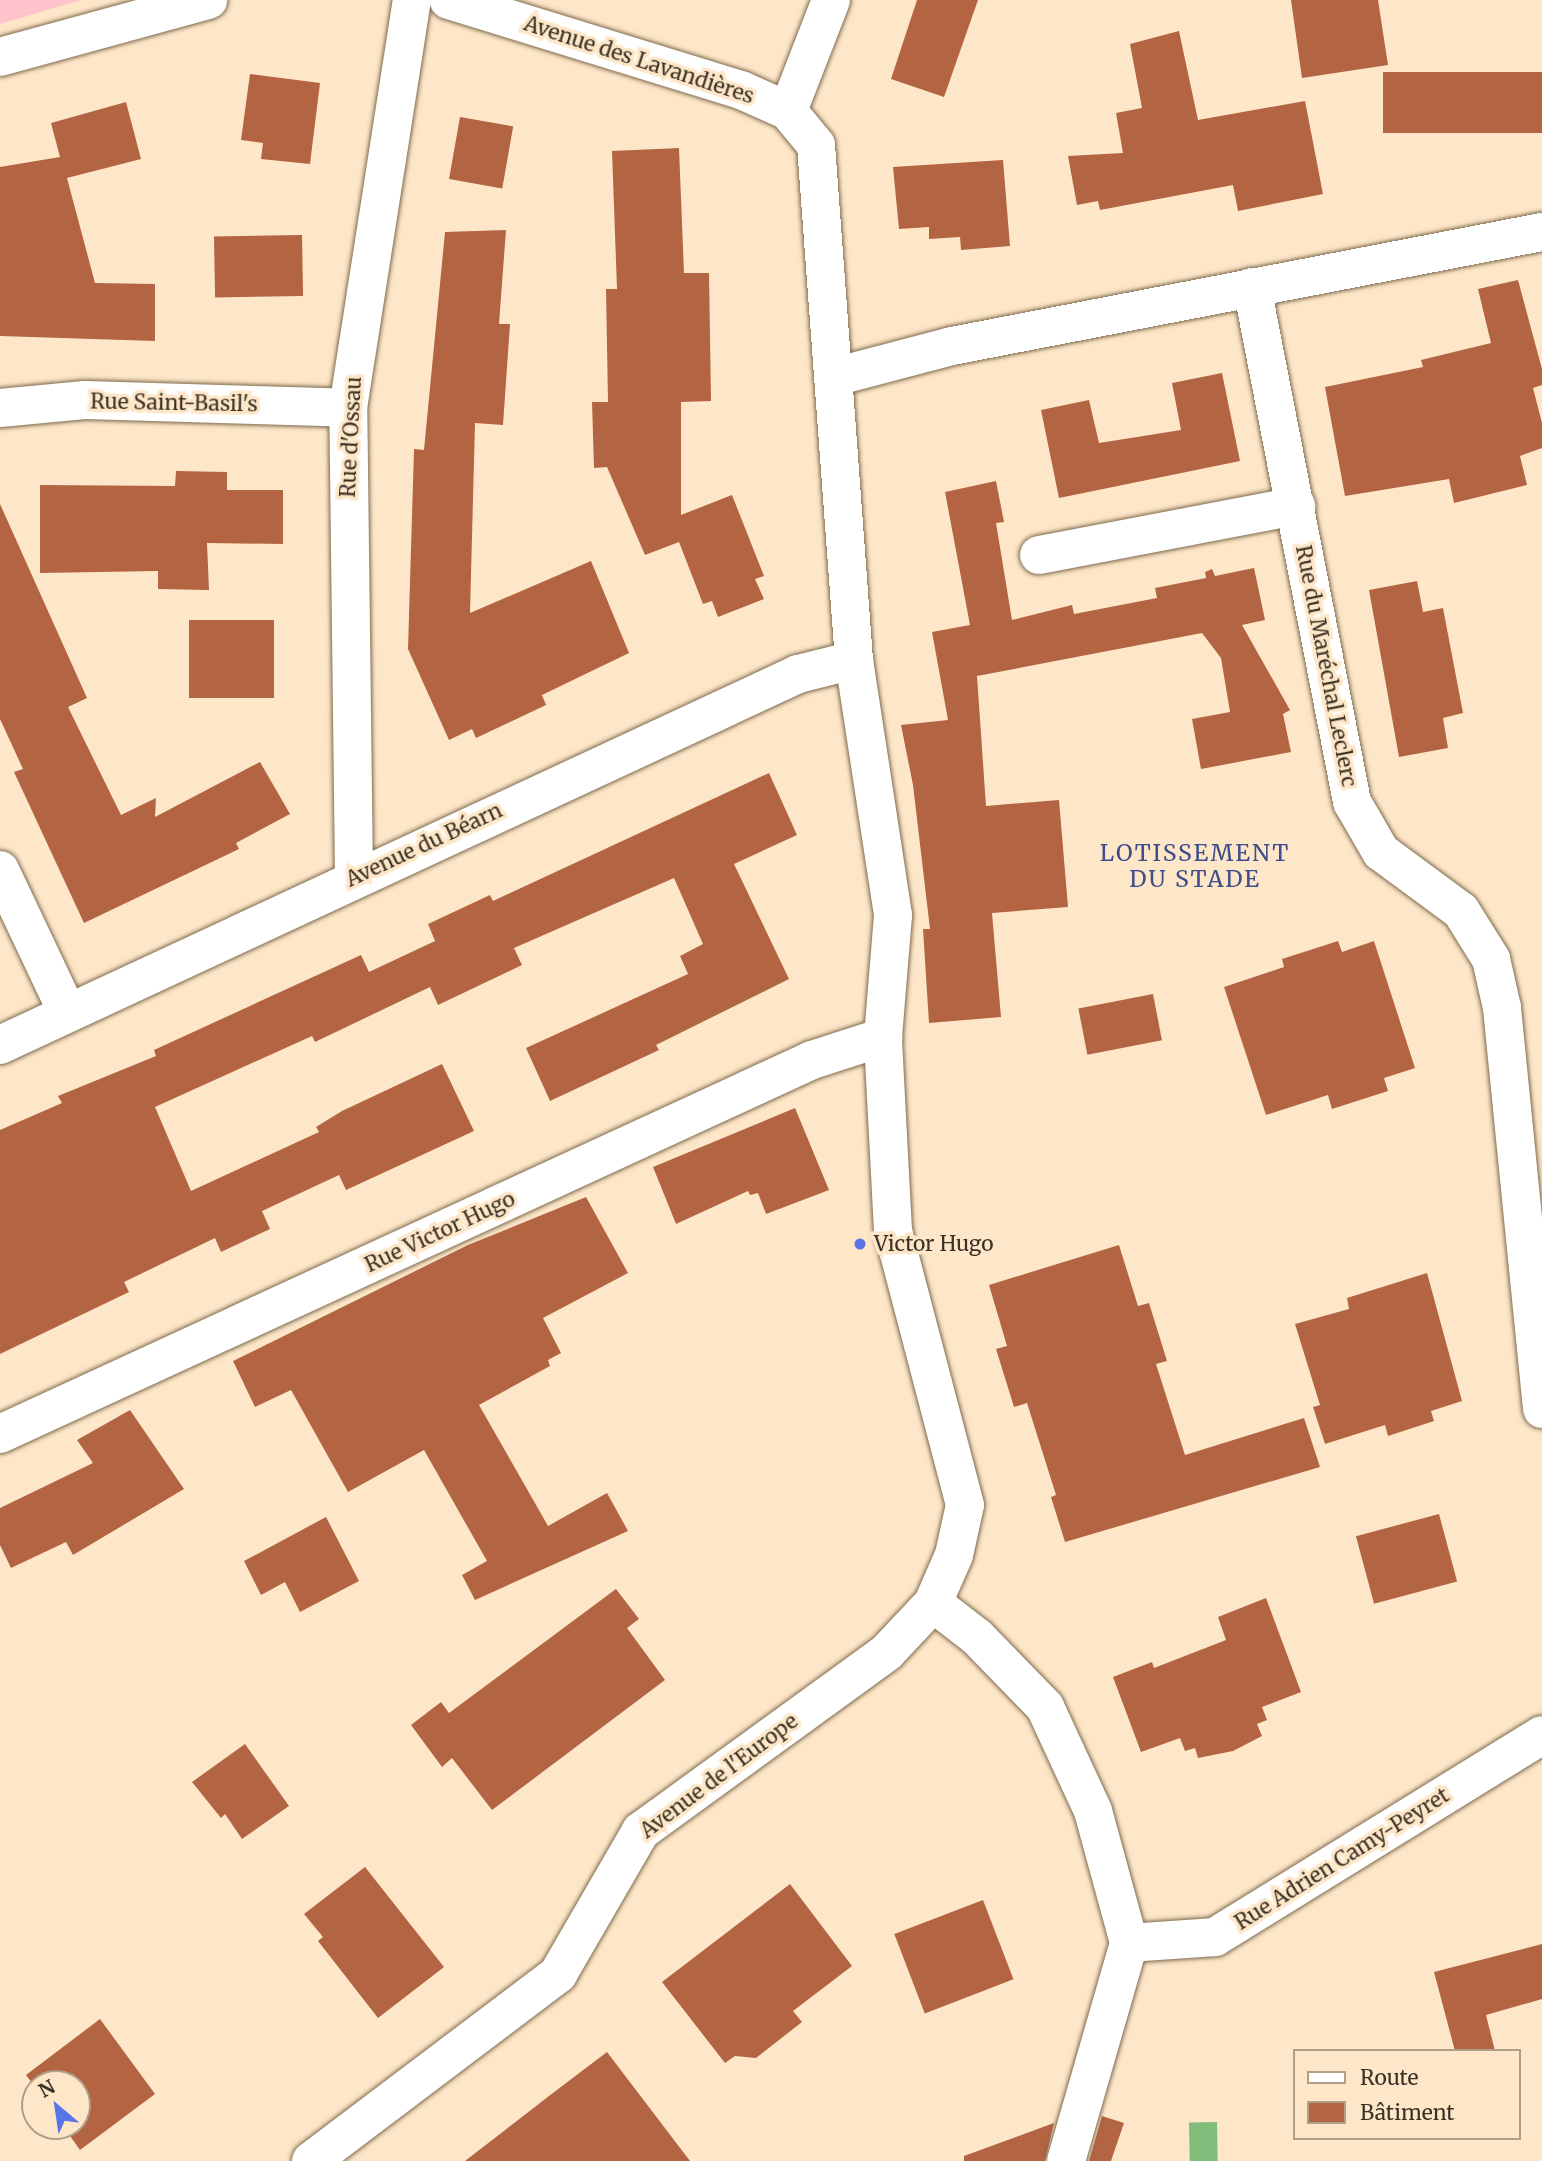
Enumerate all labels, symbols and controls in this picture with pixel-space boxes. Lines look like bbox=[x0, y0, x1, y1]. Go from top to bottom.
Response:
street label: Avenue des Lavandières bbox=[521, 11, 757, 109]
street label: Rue d'Ossau bbox=[335, 376, 367, 498]
street label: Rue Saint-Basil's bbox=[90, 389, 258, 417]
street label: Rue du Maréchal Leclerc bbox=[1290, 543, 1362, 789]
street label: Avenue du Béarn bbox=[342, 798, 506, 892]
district label: LOTISSEMENT DU STADE bbox=[1101, 839, 1289, 893]
street label: Rue Victor Hugo bbox=[361, 1186, 519, 1278]
place label: Victor Hugo bbox=[874, 1231, 993, 1257]
marker: Victor Hugo bbox=[852, 1236, 868, 1252]
street label: Avenue de l'Europe bbox=[635, 1708, 803, 1844]
street label: Rue Adrien Camy-Peyret bbox=[1230, 1783, 1454, 1935]
legend bbox=[1294, 2049, 1521, 2140]
text: Route bbox=[1360, 2064, 1418, 2091]
north arrow bbox=[21, 2070, 91, 2140]
text: N bbox=[34, 2074, 59, 2103]
text: Bâtiment bbox=[1360, 2099, 1454, 2126]

